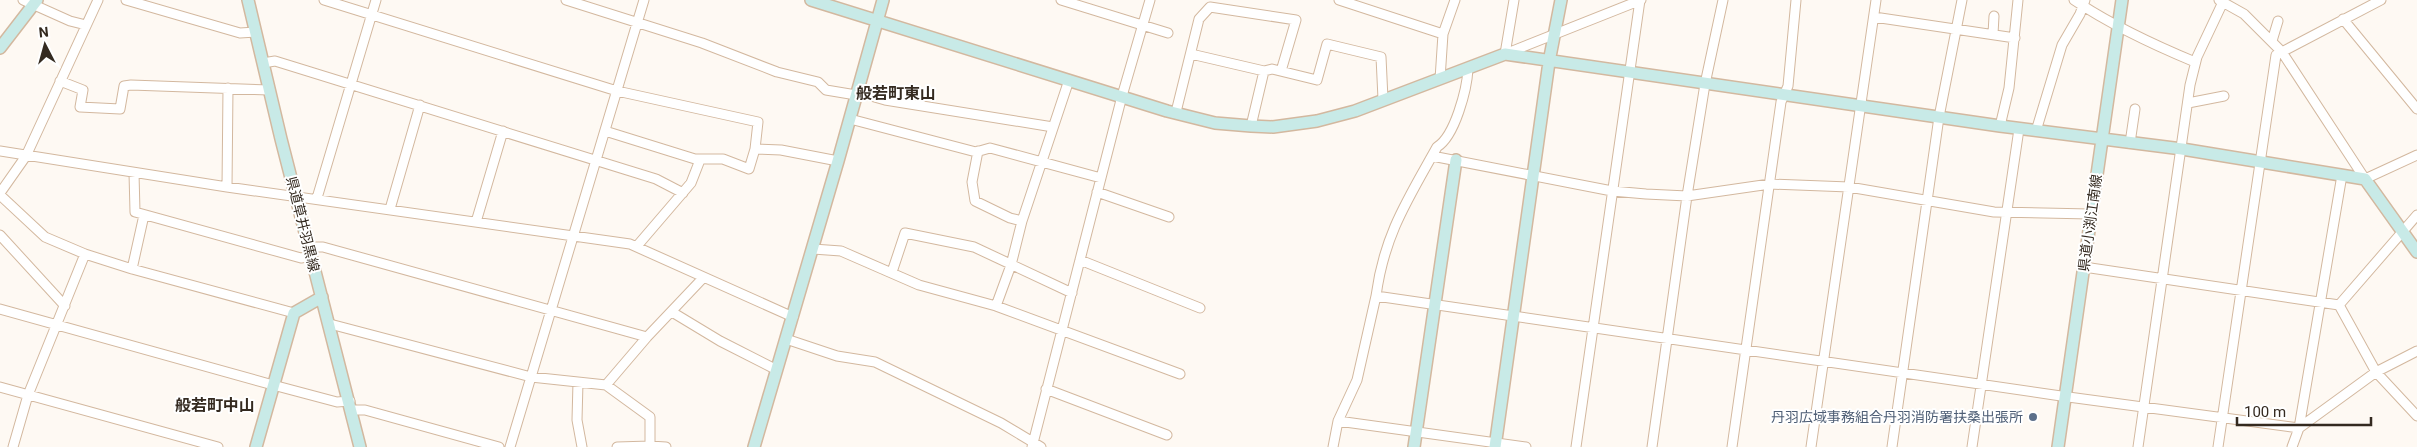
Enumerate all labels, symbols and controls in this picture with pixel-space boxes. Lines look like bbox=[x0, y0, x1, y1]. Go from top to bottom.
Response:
north arrow bbox=[20, 20, 70, 70]
text: N bbox=[38, 24, 49, 41]
district label: 般若町東山 bbox=[856, 84, 936, 103]
street label: 県道小渕江南線 bbox=[2075, 173, 2105, 273]
street label: 県道草井羽黒線 bbox=[283, 175, 323, 273]
scale bar bbox=[2237, 394, 2371, 426]
district label: 般若町中山 bbox=[175, 396, 255, 415]
text: 100 m bbox=[2244, 403, 2286, 421]
place label: 丹羽広域事務組合丹羽消防署扶桑出張所 bbox=[1771, 409, 2023, 425]
marker: 丹羽広域事務組合丹羽消防署扶桑出張所 bbox=[2027, 411, 2039, 423]

